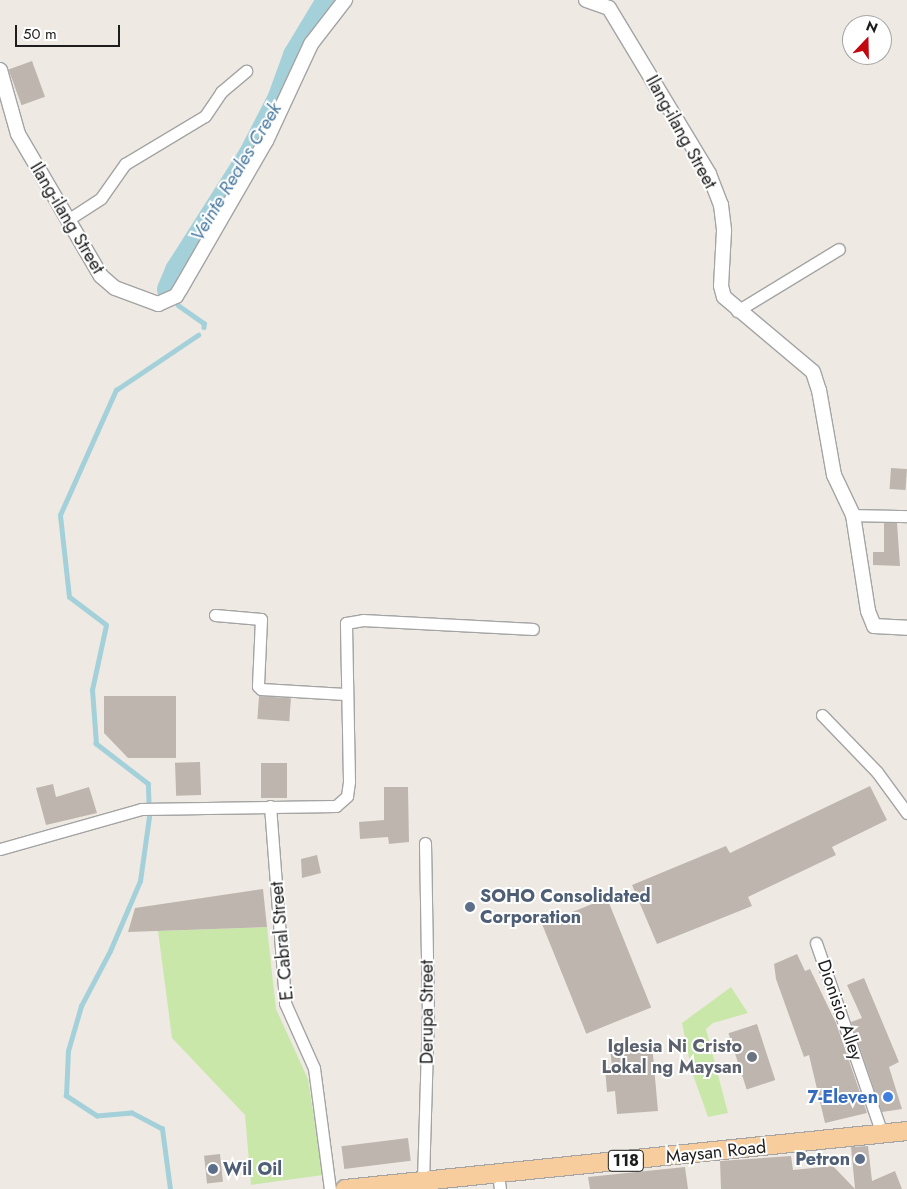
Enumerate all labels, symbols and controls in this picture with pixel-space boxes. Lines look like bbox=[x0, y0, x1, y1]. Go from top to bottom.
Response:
scale bar bbox=[18, 15, 122, 47]
north arrow bbox=[842, 15, 892, 65]
text: N bbox=[863, 16, 881, 38]
text: 50 m bbox=[23, 23, 57, 45]
street label: Ilang-ilang Street bbox=[641, 72, 721, 192]
water label: Veinte Reales Creek bbox=[186, 99, 286, 245]
street label: Ilang-ilang Street bbox=[25, 158, 109, 278]
street label: E. Cabral Street bbox=[266, 881, 298, 1001]
place label: SOHO Consolidated Corporation bbox=[480, 886, 651, 929]
marker: SOHO Consolidated Corporation bbox=[464, 901, 476, 913]
street label: Dionisio Alley bbox=[813, 957, 867, 1063]
street label: Derupa Street bbox=[416, 960, 438, 1064]
place label: Iglesia Ni Cristo Lokal ng Maysan bbox=[602, 1036, 742, 1078]
marker: Iglesia Ni Cristo Lokal ng Maysan bbox=[746, 1051, 758, 1063]
place label: 7-Eleven bbox=[808, 1086, 878, 1108]
marker: 7-Eleven bbox=[882, 1091, 894, 1103]
street label: Maysan Road bbox=[665, 1136, 767, 1168]
road number: 118 bbox=[607, 1148, 645, 1174]
place label: Petron bbox=[795, 1148, 850, 1170]
marker: Petron bbox=[854, 1153, 866, 1165]
place label: Wil Oil bbox=[223, 1158, 282, 1180]
marker: Wil Oil bbox=[207, 1163, 219, 1175]

